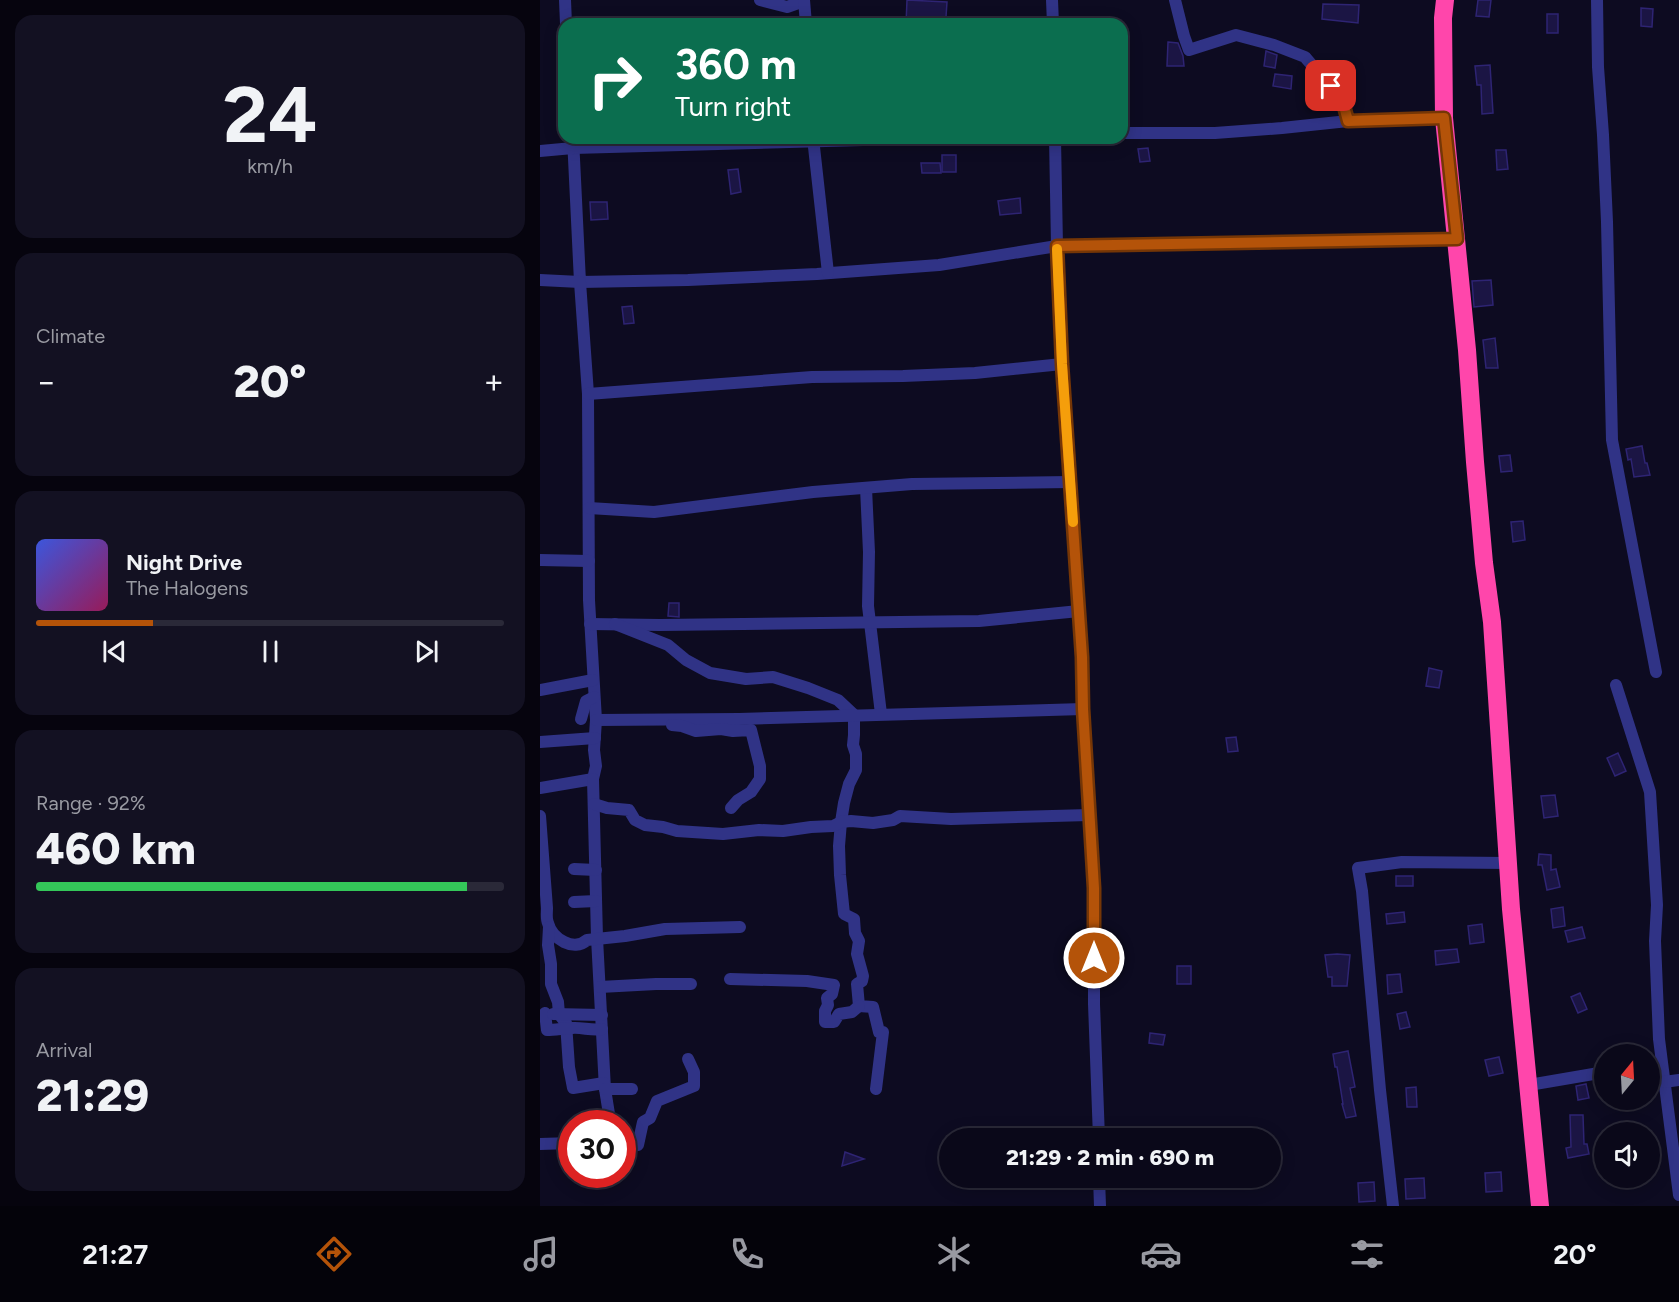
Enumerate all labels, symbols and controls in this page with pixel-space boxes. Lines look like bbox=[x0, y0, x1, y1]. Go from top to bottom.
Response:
text: 360 m bbox=[675, 39, 797, 90]
icon: right bbox=[576, 42, 654, 120]
pin bbox=[1305, 60, 1356, 111]
text: 24 bbox=[223, 68, 317, 162]
icon: arrive bbox=[1314, 69, 1347, 102]
text: Turn right bbox=[675, 90, 791, 123]
text: km/h bbox=[247, 154, 293, 178]
text: Climate bbox=[36, 324, 105, 348]
text: 20° bbox=[233, 354, 307, 408]
text: − bbox=[36, 362, 57, 401]
text: + bbox=[483, 362, 504, 401]
text: Night Drive bbox=[126, 549, 242, 576]
text: The Halogens bbox=[126, 576, 248, 600]
icon: previous bbox=[98, 635, 131, 668]
icon: pause bbox=[254, 635, 287, 668]
icon: next bbox=[410, 635, 443, 668]
text: Range · 92% bbox=[36, 791, 146, 815]
text: 460 km bbox=[36, 821, 196, 875]
position arrow bbox=[1062, 926, 1126, 990]
text: Arrival bbox=[36, 1038, 92, 1062]
north arrow bbox=[1594, 1044, 1660, 1110]
map controls bbox=[1594, 1044, 1660, 1188]
text: 21:29 bbox=[36, 1068, 149, 1122]
speed limit sign: 30 bbox=[558, 1110, 636, 1188]
button: sound bbox=[1594, 1122, 1660, 1188]
text: 21:29 · 2 min · 690 m bbox=[1006, 1144, 1214, 1171]
icon: directions bbox=[313, 1233, 355, 1275]
icon: music bbox=[520, 1233, 562, 1275]
icon: phone bbox=[726, 1233, 768, 1275]
icon: climate bbox=[933, 1233, 975, 1275]
icon: car bbox=[1140, 1233, 1182, 1275]
icon: filters bbox=[1346, 1233, 1388, 1275]
text: 21:27 bbox=[82, 1238, 148, 1271]
text: 20° bbox=[1553, 1238, 1597, 1271]

